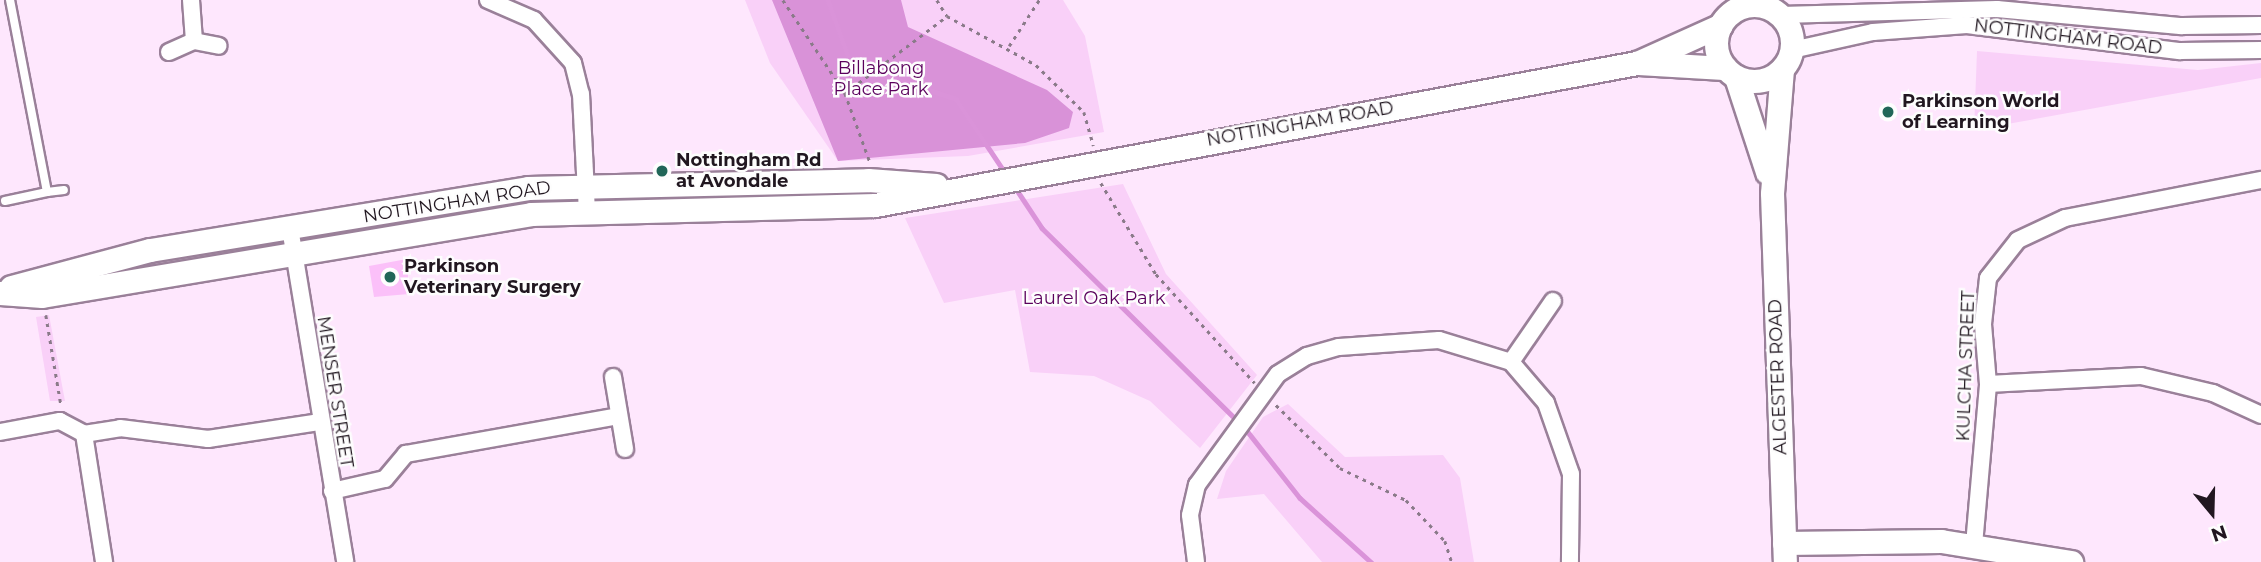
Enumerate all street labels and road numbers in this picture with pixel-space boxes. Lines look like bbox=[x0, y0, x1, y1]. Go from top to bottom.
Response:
street label: NOTTINGHAM ROAD bbox=[1973, 15, 2163, 59]
street label: NOTTINGHAM ROAD bbox=[1205, 97, 1395, 151]
street label: NOTTINGHAM ROAD bbox=[362, 177, 552, 227]
street label: KULCHA STREET bbox=[1953, 290, 1979, 442]
street label: ALGESTER ROAD bbox=[1764, 299, 1792, 455]
street label: MENSER STREET bbox=[312, 315, 358, 469]

